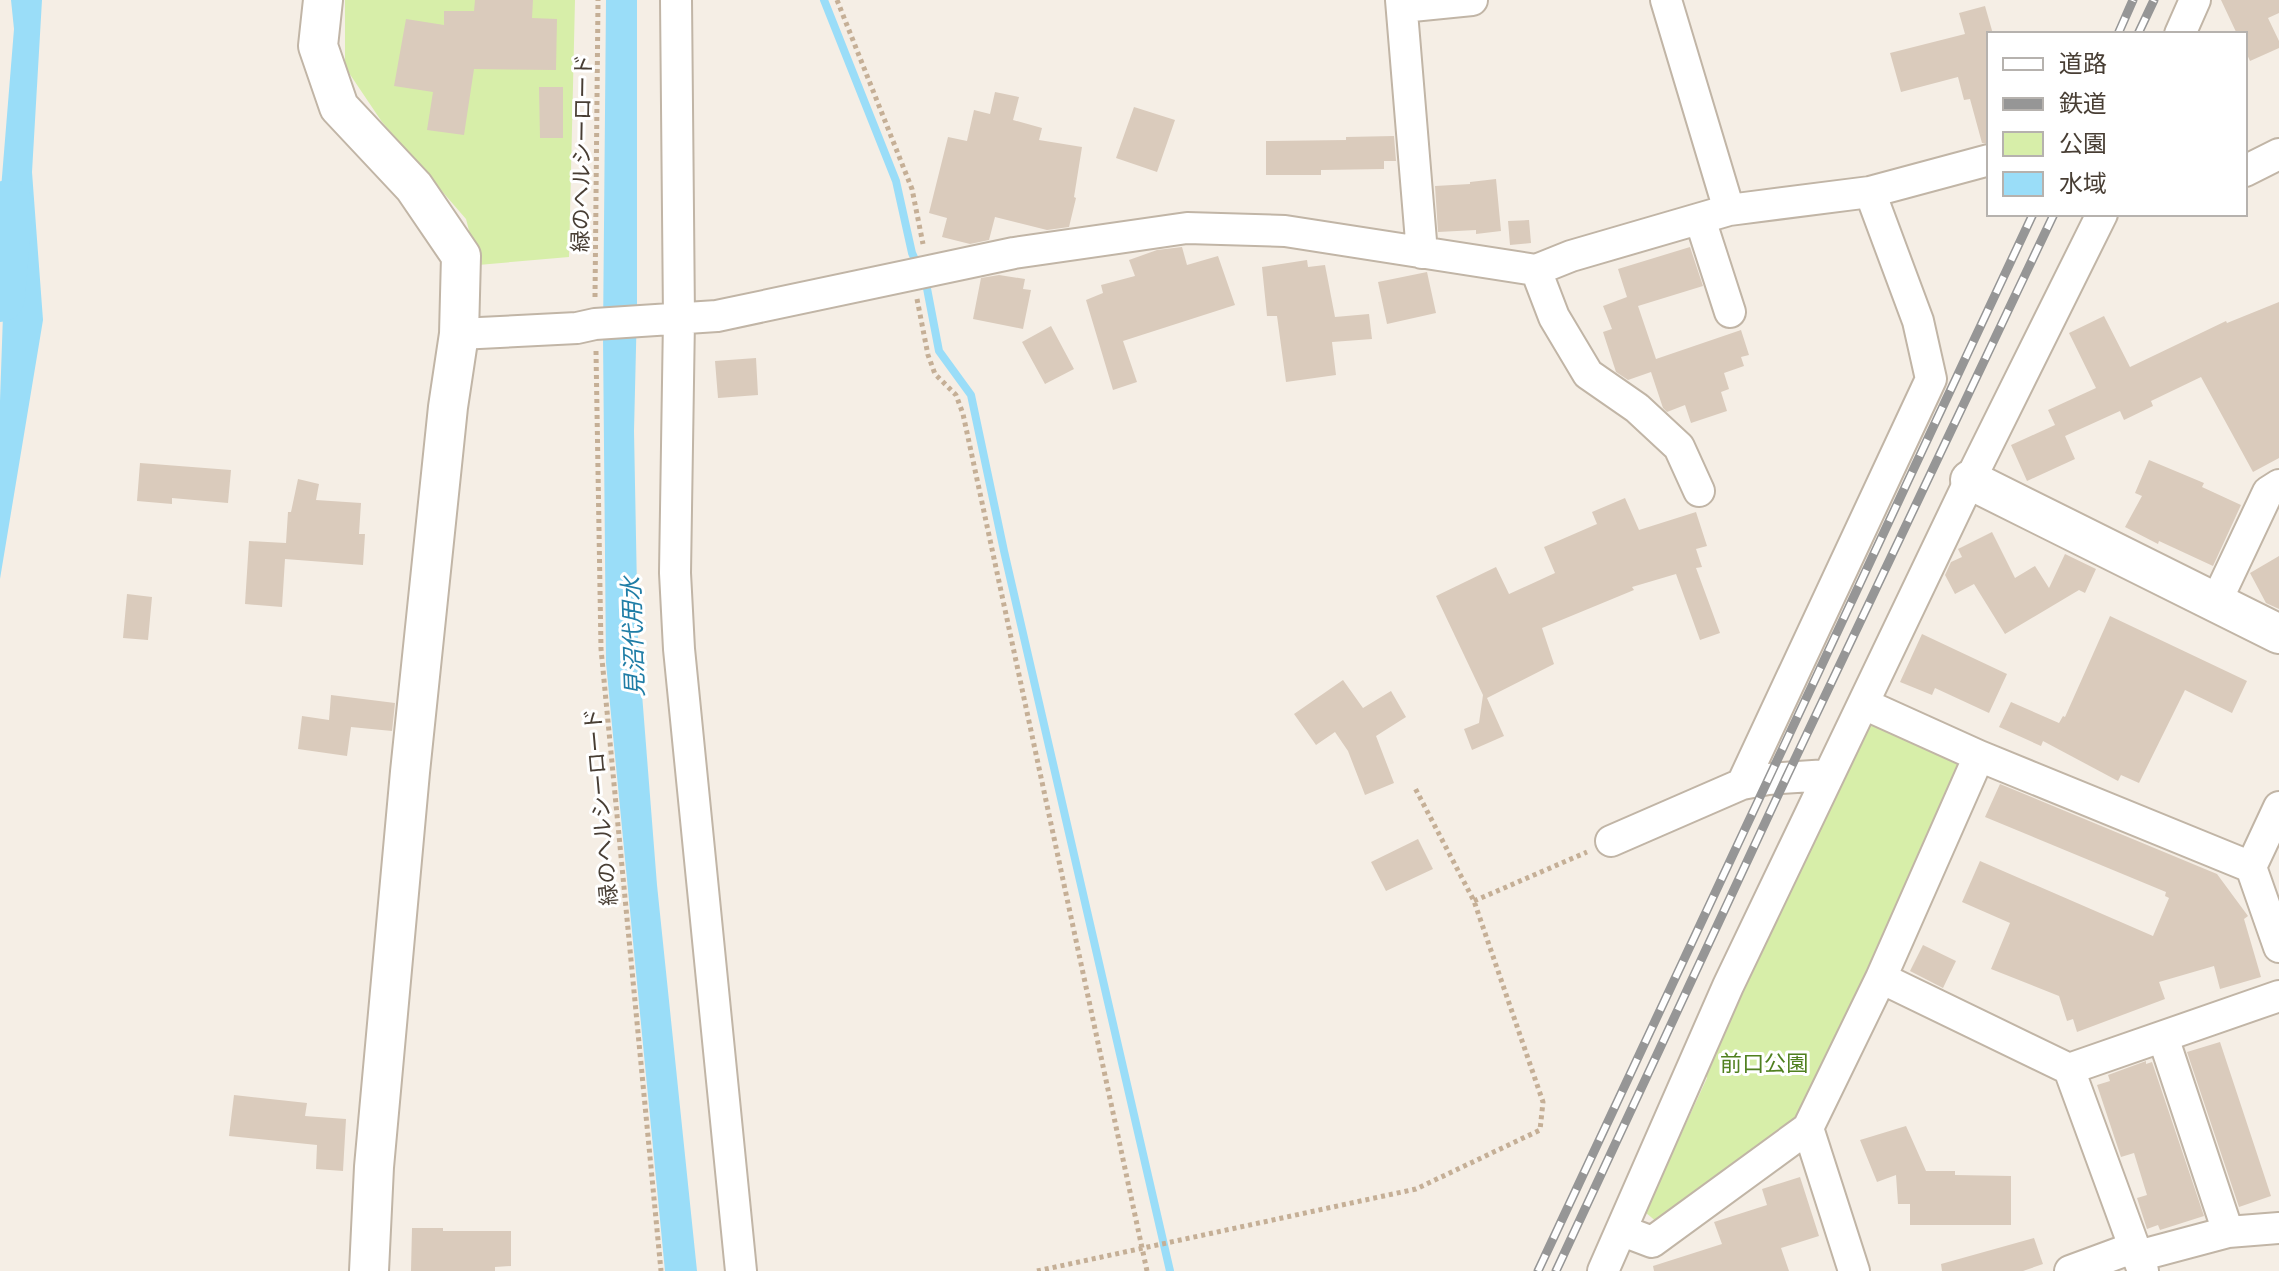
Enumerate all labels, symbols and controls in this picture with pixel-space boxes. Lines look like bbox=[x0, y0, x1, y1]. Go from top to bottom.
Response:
legend bbox=[1987, 32, 2247, 216]
text: 道路 bbox=[2059, 48, 2107, 77]
street label: 緑のヘルシーロード bbox=[566, 54, 596, 252]
text: 鉄道 bbox=[2059, 88, 2107, 117]
text: 公園 bbox=[2059, 128, 2107, 157]
text: 水域 bbox=[2059, 168, 2107, 197]
water label: 見沼代用水 bbox=[615, 574, 649, 697]
street label: 緑のヘルシーロード bbox=[578, 707, 622, 907]
park label: 前口公園 bbox=[1720, 1049, 1808, 1076]

